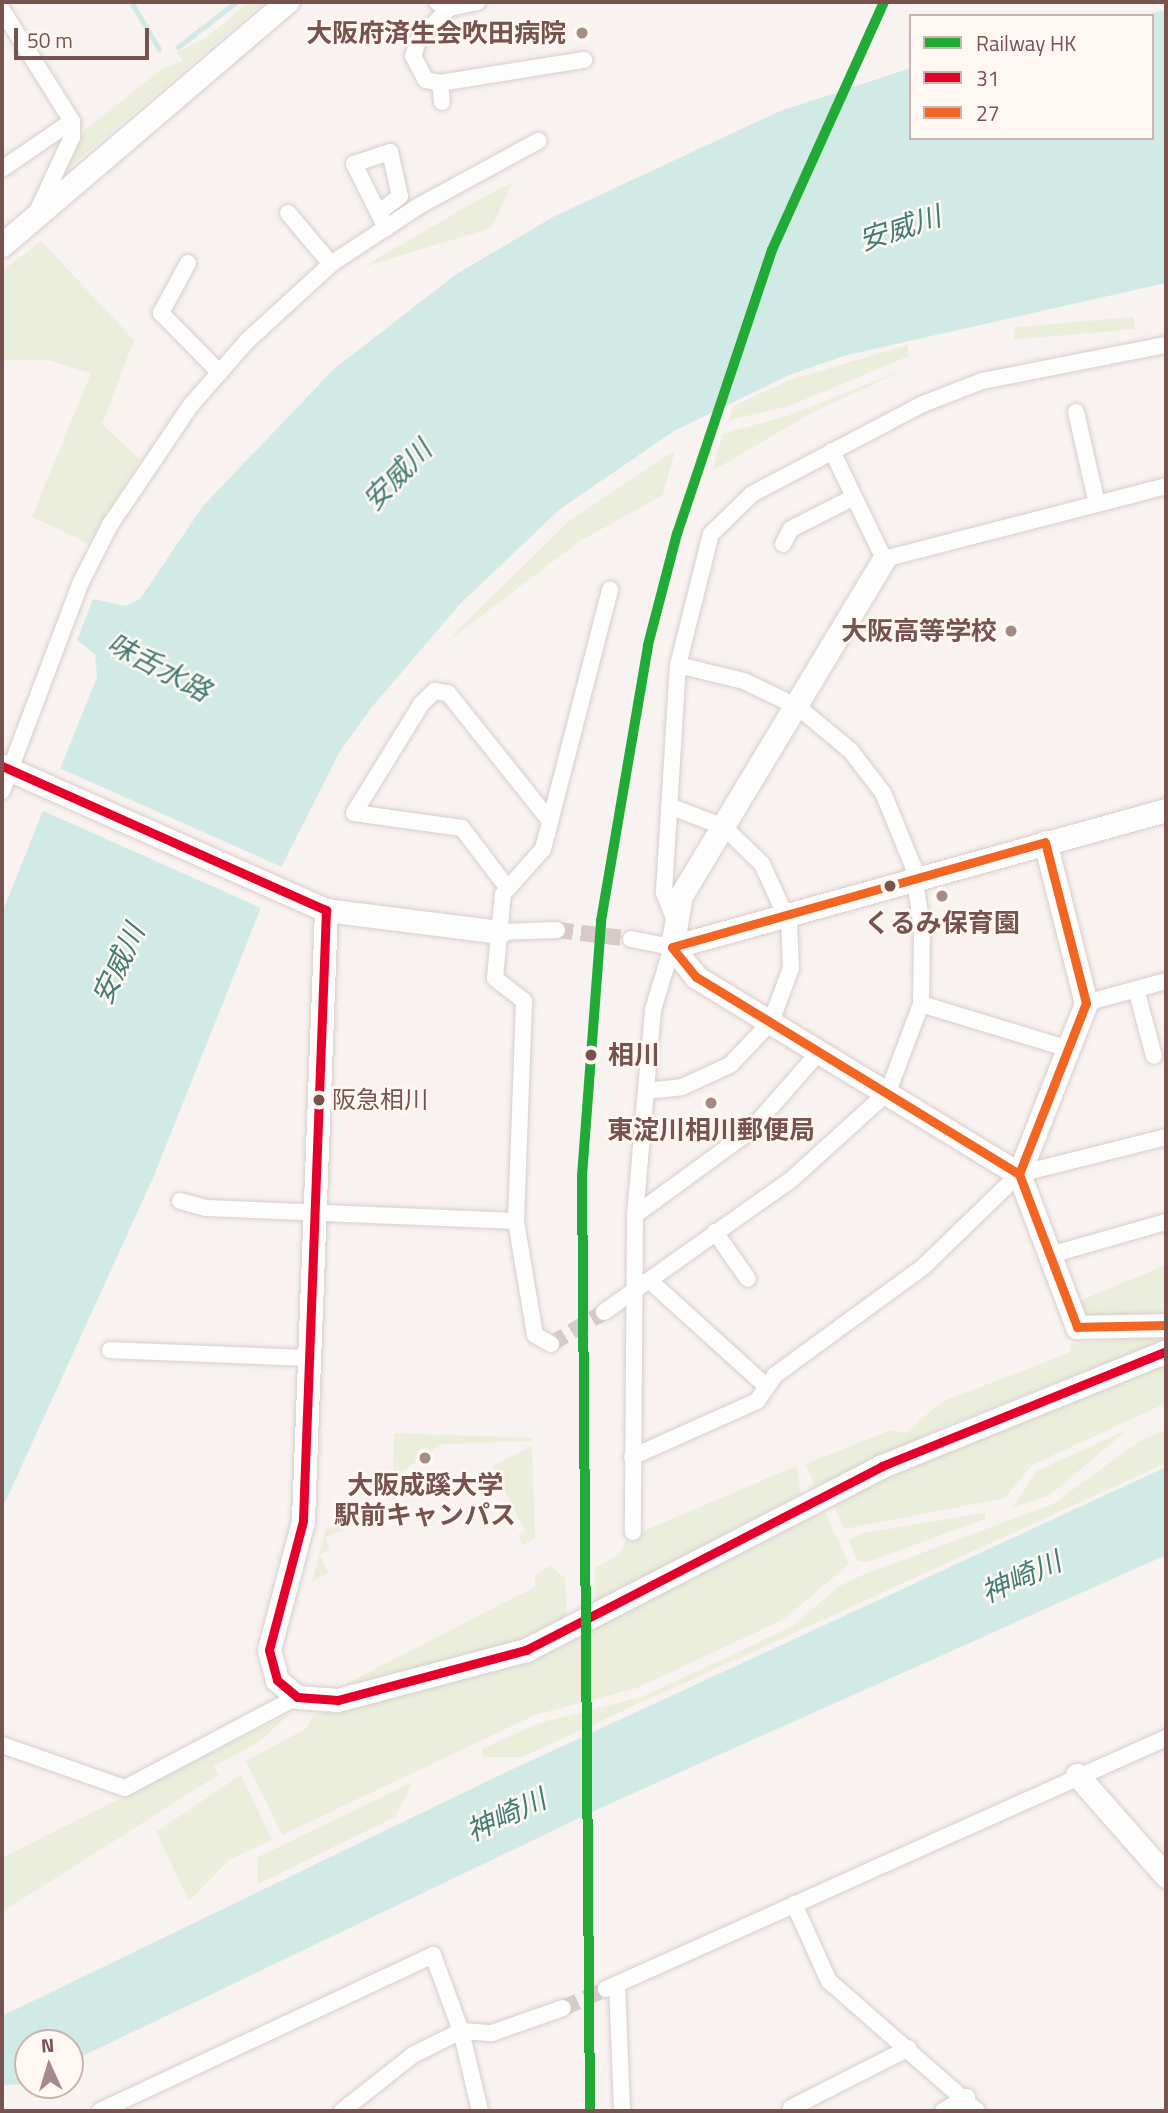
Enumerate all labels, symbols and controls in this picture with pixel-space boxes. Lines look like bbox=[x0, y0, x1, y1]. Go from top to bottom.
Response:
scale bar bbox=[18, 14, 152, 58]
legend bbox=[909, 14, 1154, 140]
place label: 大阪府済生会吹田病院 bbox=[306, 17, 566, 49]
marker: 大阪府済生会吹田病院 bbox=[572, 23, 592, 43]
text: 50 m bbox=[27, 24, 73, 56]
text: Railway HK bbox=[976, 27, 1076, 59]
text: 31 bbox=[976, 62, 1000, 94]
text: 27 bbox=[976, 97, 1000, 129]
water label: 安威川 bbox=[855, 199, 945, 257]
water label: 安威川 bbox=[356, 433, 438, 517]
place label: 大阪高等学校 bbox=[841, 615, 997, 647]
marker: 大阪高等学校 bbox=[1003, 623, 1019, 639]
water label: 味舌水路 bbox=[102, 626, 216, 708]
unlabelled marker bbox=[883, 879, 897, 893]
marker: くるみ保育園 bbox=[934, 888, 950, 904]
place label: くるみ保育園 bbox=[864, 907, 1020, 939]
water label: 安威川 bbox=[85, 919, 151, 1009]
place label: 相川 bbox=[608, 1039, 660, 1071]
marker: 相川 bbox=[580, 1044, 602, 1066]
place label: 阪急相川 bbox=[332, 1086, 428, 1114]
marker: 阪急相川 bbox=[312, 1093, 326, 1107]
marker: 東淀川相川郵便局 bbox=[703, 1095, 719, 1111]
place label: 東淀川相川郵便局 bbox=[607, 1114, 815, 1146]
marker: 大阪成蹊大学 駅前キャンパス bbox=[417, 1450, 433, 1466]
place label: 大阪成蹊大学 駅前キャンパス bbox=[334, 1469, 516, 1530]
water label: 神崎川 bbox=[976, 1545, 1066, 1609]
water label: 神崎川 bbox=[461, 1782, 551, 1848]
north arrow bbox=[14, 2029, 84, 2099]
text: N bbox=[40, 2030, 55, 2059]

